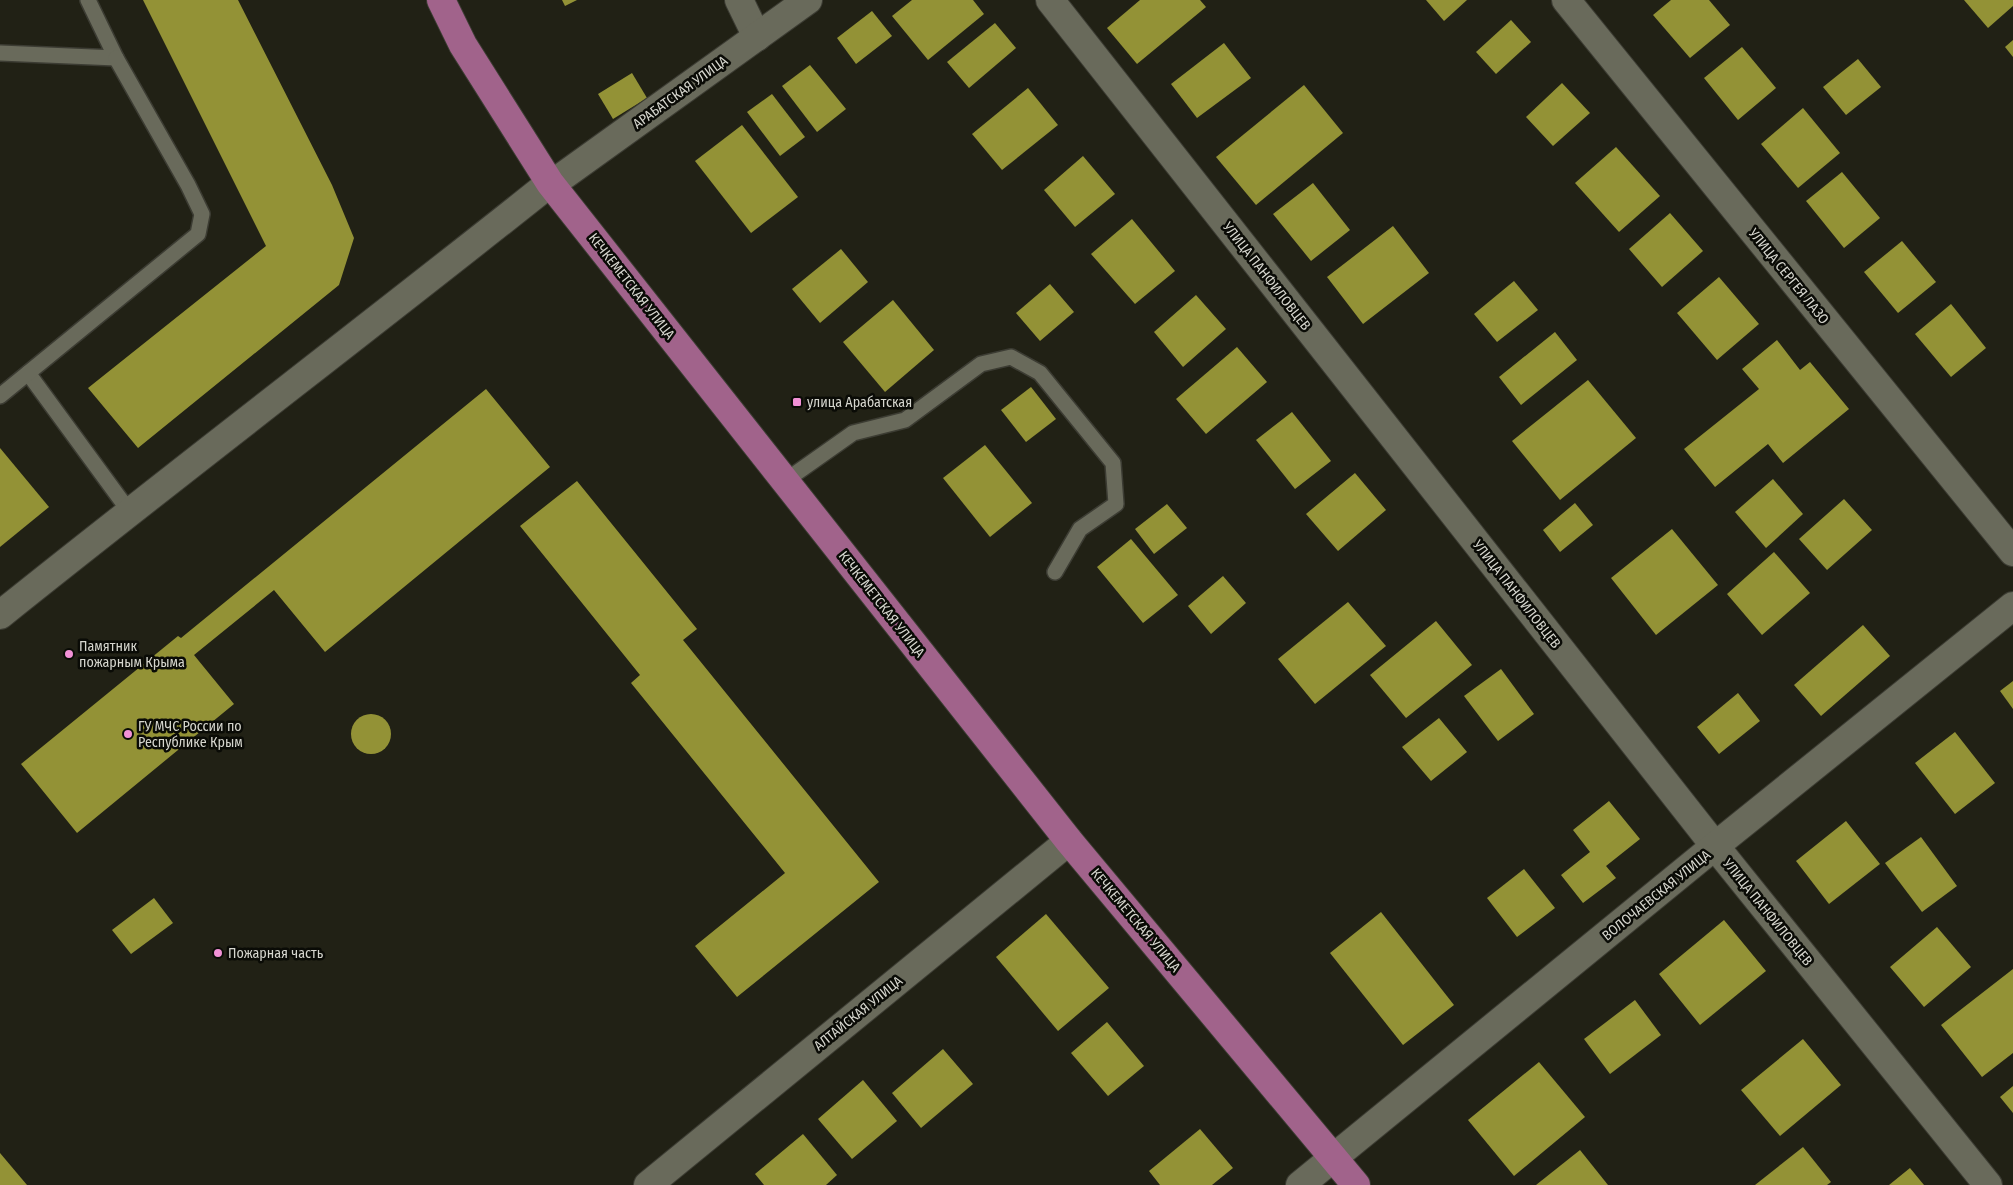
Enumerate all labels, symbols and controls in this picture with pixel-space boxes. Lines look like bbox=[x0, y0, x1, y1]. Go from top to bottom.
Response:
street label: АРАБАТСКАЯ УЛИЦА bbox=[630, 52, 732, 133]
street label: УЛИЦА ПАНФИЛОВЦЕВ bbox=[1218, 218, 1314, 334]
street label: УЛИЦА СЕРГЕЯ ЛАЗО bbox=[1744, 224, 1833, 328]
street label: КЕЧКЕМЕТСКАЯ УЛИЦА bbox=[585, 230, 679, 343]
place label: улица Арабатская bbox=[807, 394, 912, 411]
marker: улица Арабатская bbox=[791, 396, 803, 408]
street label: УЛИЦА ПАНФИЛОВЦЕВ bbox=[1468, 536, 1564, 652]
street label: КЕЧКЕМЕТСКАЯ УЛИЦА bbox=[835, 548, 929, 661]
place label: Памятник пожарным Крыма bbox=[79, 638, 185, 671]
marker: Памятник пожарным Крыма bbox=[63, 648, 75, 660]
place label: ГУ МЧС России по Республике Крым bbox=[138, 718, 243, 751]
marker: ГУ МЧС России по Республике Крым bbox=[122, 728, 134, 740]
street label: ВОЛОЧАЕВСКАЯ УЛИЦА bbox=[1599, 846, 1714, 944]
street label: УЛИЦА ПАНФИЛОВЦЕВ bbox=[1719, 855, 1816, 970]
street label: КЕЧКЕМЕТСКАЯ УЛИЦА bbox=[1087, 865, 1184, 976]
place label: Пожарная часть bbox=[228, 945, 324, 962]
marker: Пожарная часть bbox=[212, 947, 224, 959]
street label: АЛТАЙСКАЯ УЛИЦА bbox=[811, 972, 907, 1054]

